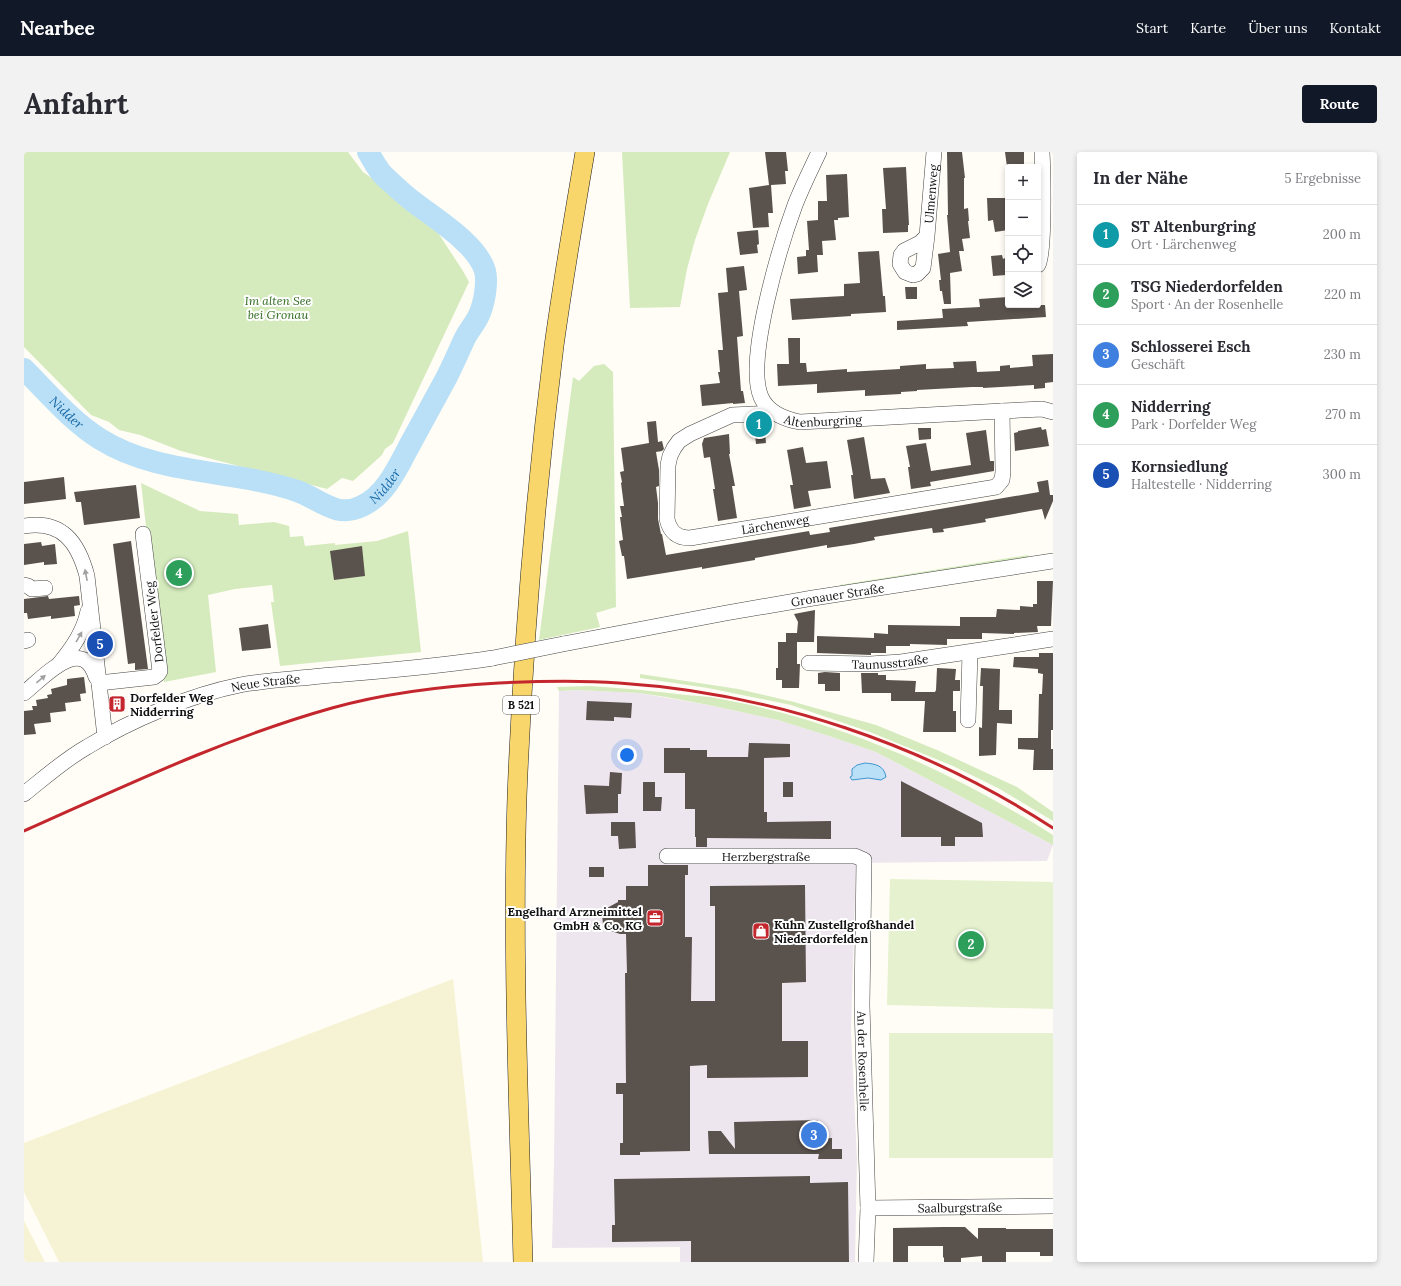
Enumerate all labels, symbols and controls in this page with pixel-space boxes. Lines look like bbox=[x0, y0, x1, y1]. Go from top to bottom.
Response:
text: Nearbee bbox=[20, 16, 95, 40]
text: Start bbox=[1136, 19, 1168, 37]
text: Karte bbox=[1190, 19, 1226, 37]
text: Über uns bbox=[1248, 19, 1308, 37]
text: Kontakt bbox=[1330, 19, 1381, 37]
button: Route bbox=[1302, 85, 1377, 123]
text: Anfahrt bbox=[24, 86, 128, 122]
street label: Ulmenweg bbox=[921, 163, 940, 224]
map controls bbox=[1005, 164, 1041, 308]
button: + bbox=[1005, 164, 1041, 200]
text: In der Nähe bbox=[1093, 167, 1188, 189]
text: 5 Ergebnisse bbox=[1284, 170, 1361, 187]
button: − bbox=[1005, 200, 1041, 236]
text: ST Altenburgring bbox=[1131, 217, 1256, 236]
text: 1 bbox=[1103, 226, 1109, 243]
text: 200 m bbox=[1323, 226, 1361, 243]
button: locate bbox=[1005, 236, 1041, 272]
text: Ort · Lärchenweg bbox=[1131, 236, 1236, 253]
button: layers bbox=[1005, 272, 1041, 308]
text: TSG Niederdorfelden bbox=[1131, 277, 1283, 296]
text: 2 bbox=[1103, 286, 1109, 303]
text: 220 m bbox=[1324, 286, 1361, 303]
park label: Im alten See bei Gronau bbox=[245, 293, 311, 322]
text: Sport · An der Rosenhelle bbox=[1131, 296, 1283, 313]
text: Schlosserei Esch bbox=[1131, 337, 1251, 356]
text: 3 bbox=[1102, 346, 1110, 363]
text: 230 m bbox=[1324, 346, 1361, 363]
text: Geschäft bbox=[1131, 356, 1185, 373]
water label: Nidder bbox=[46, 392, 87, 433]
text: Nidderring bbox=[1131, 397, 1210, 416]
text: 4 bbox=[1102, 406, 1110, 423]
text: 270 m bbox=[1325, 406, 1361, 423]
pin: 1 bbox=[746, 409, 772, 439]
street label: Altenburgring bbox=[782, 411, 863, 430]
text: Park · Dorfelder Weg bbox=[1131, 416, 1257, 433]
text: Kornsiedlung bbox=[1131, 457, 1228, 476]
water label: Nidder bbox=[366, 465, 404, 507]
text: 5 bbox=[1102, 466, 1110, 483]
text: 300 m bbox=[1323, 466, 1361, 483]
text: Haltestelle · Nidderring bbox=[1131, 476, 1272, 493]
street label: Lärchenweg bbox=[740, 511, 810, 537]
pin: 4 bbox=[166, 558, 192, 588]
one-way arrow bbox=[83, 569, 89, 581]
street label: Dorfelder Weg bbox=[142, 580, 166, 663]
street label: Gronauer Straße bbox=[790, 580, 886, 609]
pin: 5 bbox=[87, 629, 113, 659]
one-way arrow bbox=[75, 631, 82, 643]
street label: Taunusstraße bbox=[851, 650, 930, 672]
street label: Neue Straße bbox=[229, 671, 301, 694]
one-way arrow bbox=[36, 675, 46, 684]
place label: Dorfelder Weg Nidderring bbox=[130, 690, 215, 719]
building icon: Dorfelder Weg Nidderring bbox=[107, 694, 127, 714]
road number: B 521 bbox=[503, 696, 539, 714]
your location bbox=[617, 745, 637, 765]
street label: Herzbergstraße bbox=[722, 849, 811, 864]
place label: Engelhard Arzneimittel GmbH & Co. KG bbox=[508, 904, 642, 933]
office icon: Engelhard Arzneimittel GmbH & Co. KG bbox=[645, 908, 665, 928]
place label: Kuhn Zustellgroßhandel Niederdorfelden bbox=[774, 917, 914, 946]
shop icon: Kuhn Zustellgroßhandel Niederdorfelden bbox=[751, 921, 771, 941]
pin: 2 bbox=[958, 929, 984, 959]
street label: An der Rosenhelle bbox=[855, 1010, 873, 1112]
pin: 3 bbox=[801, 1120, 827, 1150]
street label: Saalburgstraße bbox=[918, 1199, 1003, 1215]

